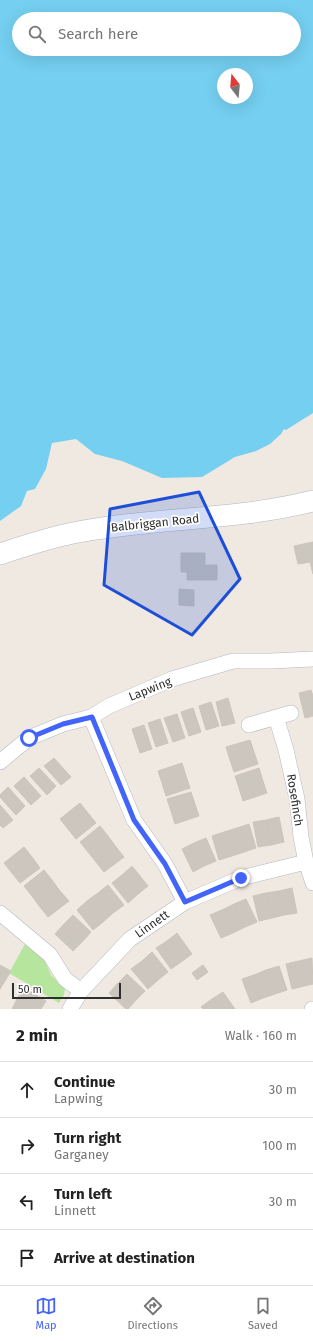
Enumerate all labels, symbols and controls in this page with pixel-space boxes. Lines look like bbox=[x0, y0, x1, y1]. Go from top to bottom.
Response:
search box bbox=[12, 12, 301, 56]
icon: search bbox=[26, 23, 48, 45]
text: Search here bbox=[58, 25, 138, 43]
north arrow bbox=[217, 68, 253, 104]
street label: Balbriggan Road bbox=[110, 511, 200, 535]
street label: Lapwing bbox=[127, 674, 174, 704]
route start bbox=[20, 729, 38, 747]
street label: Rosefinch bbox=[284, 773, 306, 827]
route end bbox=[232, 869, 250, 887]
street label: Linnett bbox=[132, 907, 172, 941]
scale bar bbox=[12, 981, 121, 1000]
text: 50 m bbox=[18, 983, 42, 996]
text: 2 min bbox=[16, 1025, 58, 1046]
text: Walk · 160 m bbox=[225, 1028, 297, 1043]
text: Continue bbox=[54, 1073, 115, 1091]
icon: ahead bbox=[16, 1079, 38, 1101]
text: 30 m bbox=[269, 1082, 297, 1097]
text: Lapwing bbox=[54, 1091, 103, 1106]
text: Turn right bbox=[54, 1129, 121, 1147]
icon: right bbox=[16, 1135, 38, 1157]
text: 100 m bbox=[262, 1138, 297, 1153]
text: Garganey bbox=[54, 1147, 109, 1162]
text: Turn left bbox=[54, 1185, 112, 1203]
icon: left bbox=[16, 1191, 38, 1213]
text: 30 m bbox=[269, 1194, 297, 1209]
text: Linnett bbox=[54, 1203, 96, 1218]
icon: arrive bbox=[16, 1247, 38, 1269]
text: Arrive at destination bbox=[54, 1249, 195, 1267]
tab: Map bbox=[35, 1295, 57, 1332]
tab: Directions bbox=[127, 1295, 178, 1332]
tab: Saved bbox=[248, 1295, 278, 1332]

